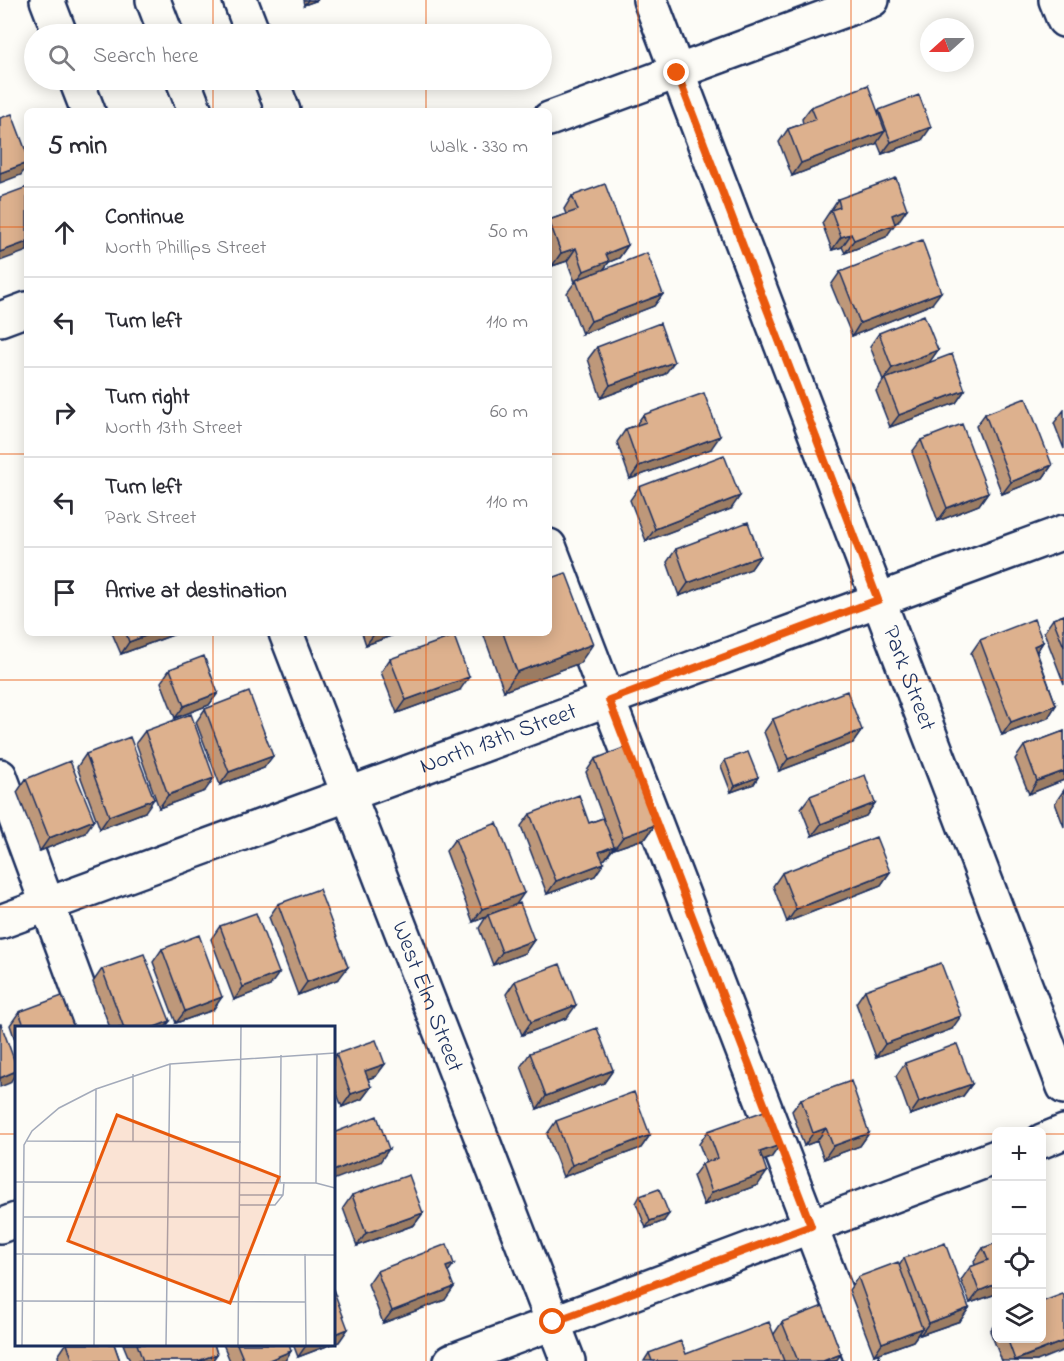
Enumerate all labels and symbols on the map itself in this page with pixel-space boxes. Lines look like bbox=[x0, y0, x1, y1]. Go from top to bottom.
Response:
north arrow bbox=[920, 18, 974, 72]
route end bbox=[663, 59, 689, 85]
street label: Park Street bbox=[872, 621, 944, 736]
street label: North 13th Street bbox=[415, 694, 582, 784]
street label: West Elm Street bbox=[382, 916, 472, 1077]
inset map bbox=[15, 1026, 334, 1346]
route start bbox=[539, 1308, 565, 1334]

